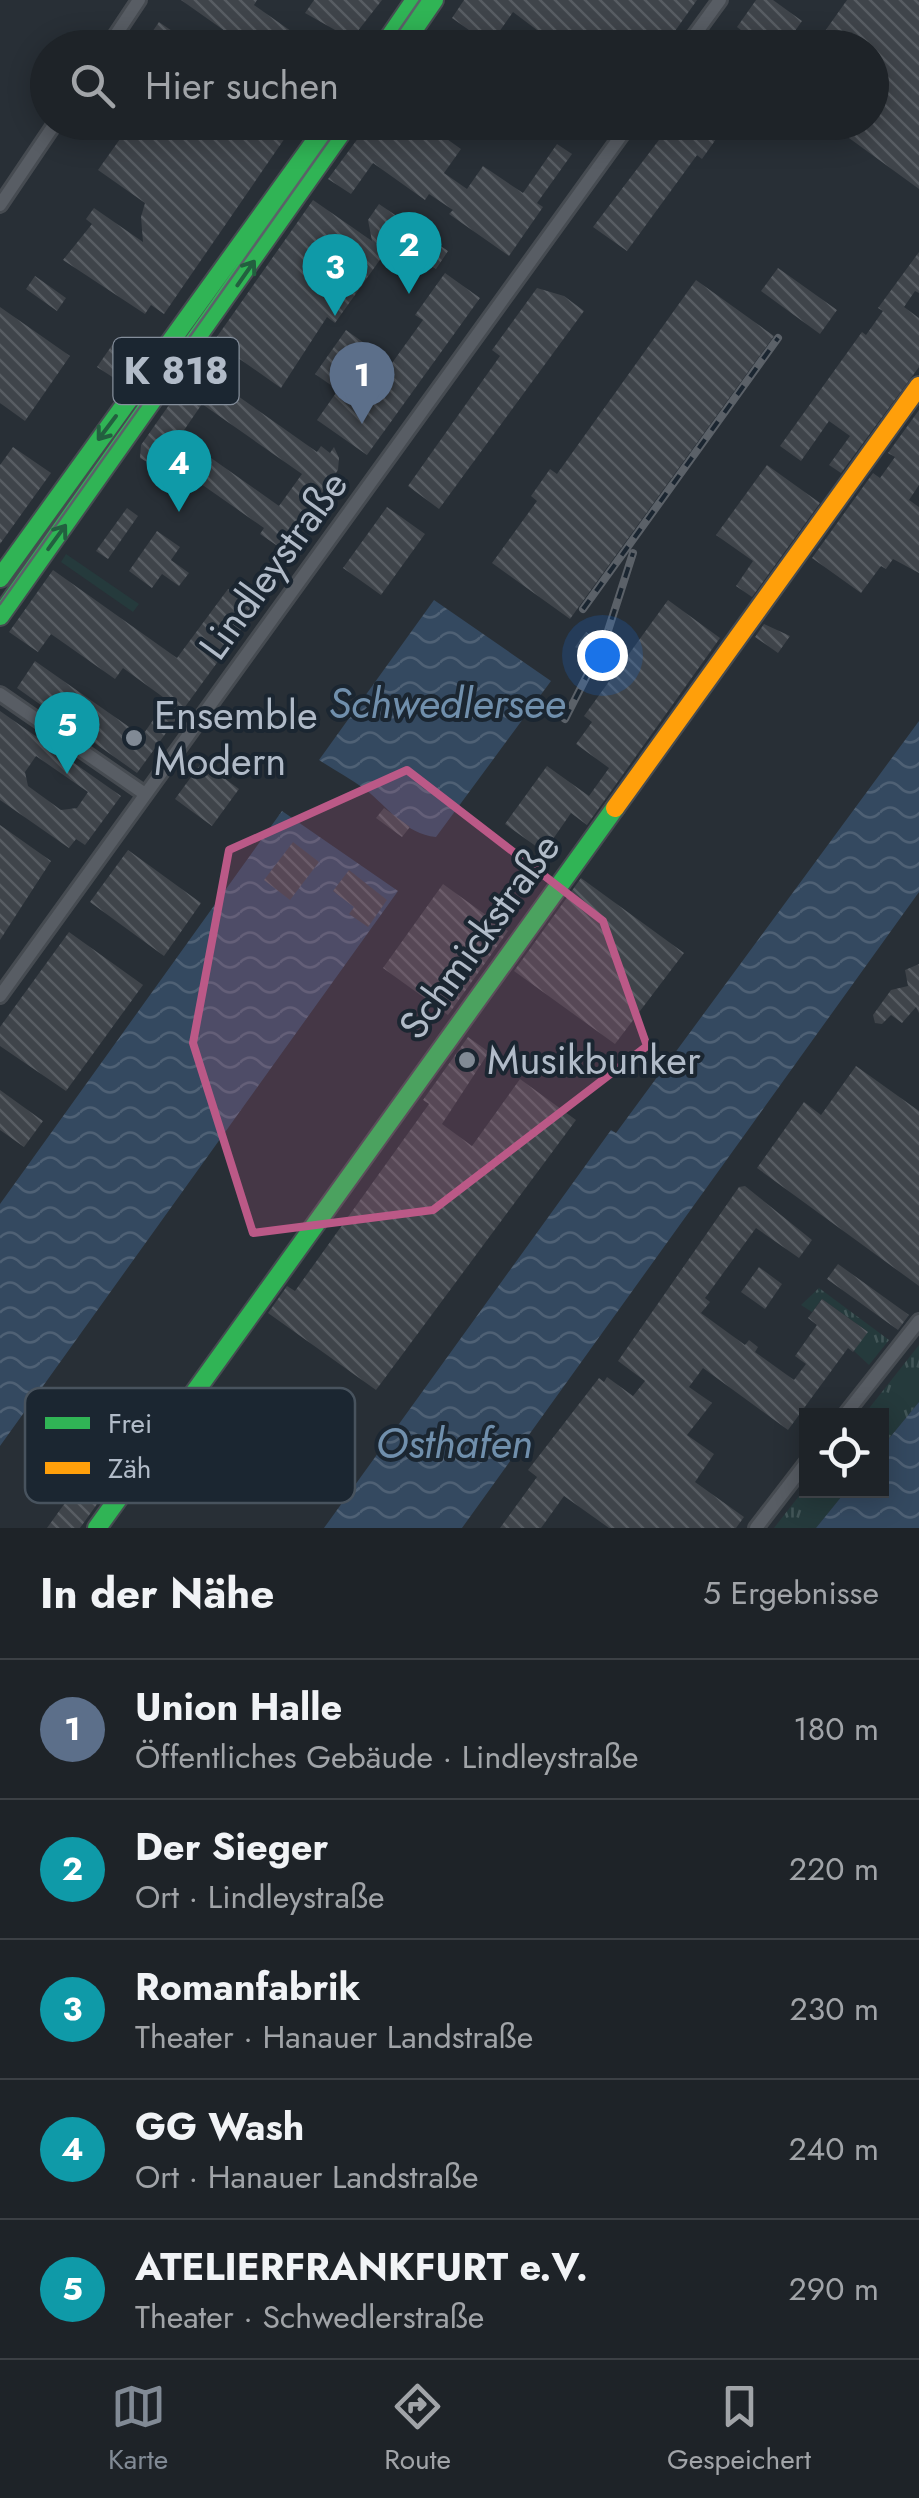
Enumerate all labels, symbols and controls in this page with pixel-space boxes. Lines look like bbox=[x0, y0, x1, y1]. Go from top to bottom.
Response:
search box bbox=[30, 30, 889, 140]
icon: search bbox=[65, 58, 120, 113]
text: Hier suchen bbox=[145, 58, 339, 113]
pin: 2 bbox=[376, 212, 442, 294]
pin: 3 bbox=[302, 234, 368, 316]
one-way arrow bbox=[235, 260, 256, 288]
road number: K 818 bbox=[114, 338, 238, 404]
pin: 1 bbox=[330, 342, 394, 424]
one-way arrow bbox=[97, 414, 118, 441]
pin: 4 bbox=[146, 430, 212, 512]
street label: Lindleystraße bbox=[185, 459, 361, 671]
one-way arrow bbox=[46, 524, 67, 551]
your location bbox=[577, 630, 628, 681]
water label: Schwedlersee bbox=[328, 673, 566, 734]
place label: Ensemble Modern bbox=[154, 686, 318, 790]
pin: 5 bbox=[34, 692, 100, 774]
marker: Ensemble Modern bbox=[123, 727, 145, 749]
street label: Schmickstraße bbox=[384, 821, 574, 1051]
place label: Musikbunker bbox=[487, 1031, 701, 1089]
marker: Musikbunker bbox=[456, 1049, 478, 1071]
legend bbox=[25, 1388, 355, 1503]
text: Frei bbox=[108, 1403, 152, 1444]
map controls bbox=[799, 1408, 889, 1498]
button: locate bbox=[799, 1408, 889, 1498]
water label: Osthafen bbox=[375, 1413, 533, 1474]
text: Zäh bbox=[108, 1448, 152, 1489]
text: In der Nähe bbox=[40, 1563, 274, 1624]
text: 5 Ergebnisse bbox=[703, 1570, 879, 1616]
text: Union Halle bbox=[135, 1679, 342, 1734]
text: 1 bbox=[64, 1706, 81, 1752]
text: 180 m bbox=[793, 1706, 879, 1752]
text: Öffentliches Gebäude · Lindleystraße bbox=[135, 1734, 638, 1780]
text: Der Sieger bbox=[135, 1819, 328, 1874]
text: 2 bbox=[62, 1846, 83, 1892]
text: 220 m bbox=[789, 1846, 879, 1892]
text: Ort · Lindleystraße bbox=[135, 1874, 384, 1920]
text: Romanfabrik bbox=[135, 1959, 361, 2014]
text: 3 bbox=[63, 1986, 82, 2032]
text: 230 m bbox=[790, 1986, 879, 2032]
text: Theater · Hanauer Landstraße bbox=[135, 2014, 533, 2060]
text: GG Wash bbox=[135, 2099, 304, 2154]
text: 4 bbox=[61, 2126, 84, 2172]
text: 240 m bbox=[788, 2126, 879, 2172]
text: Ort · Hanauer Landstraße bbox=[135, 2154, 478, 2200]
text: ATELIERFRANKFURT e.V. bbox=[135, 2239, 588, 2294]
text: 5 bbox=[62, 2266, 83, 2312]
text: 290 m bbox=[789, 2266, 879, 2312]
text: Theater · Schwedlerstraße bbox=[135, 2294, 484, 2340]
tab: Karte bbox=[108, 2379, 168, 2480]
tab: Route bbox=[384, 2379, 451, 2480]
tab: Gespeichert bbox=[667, 2379, 811, 2480]

